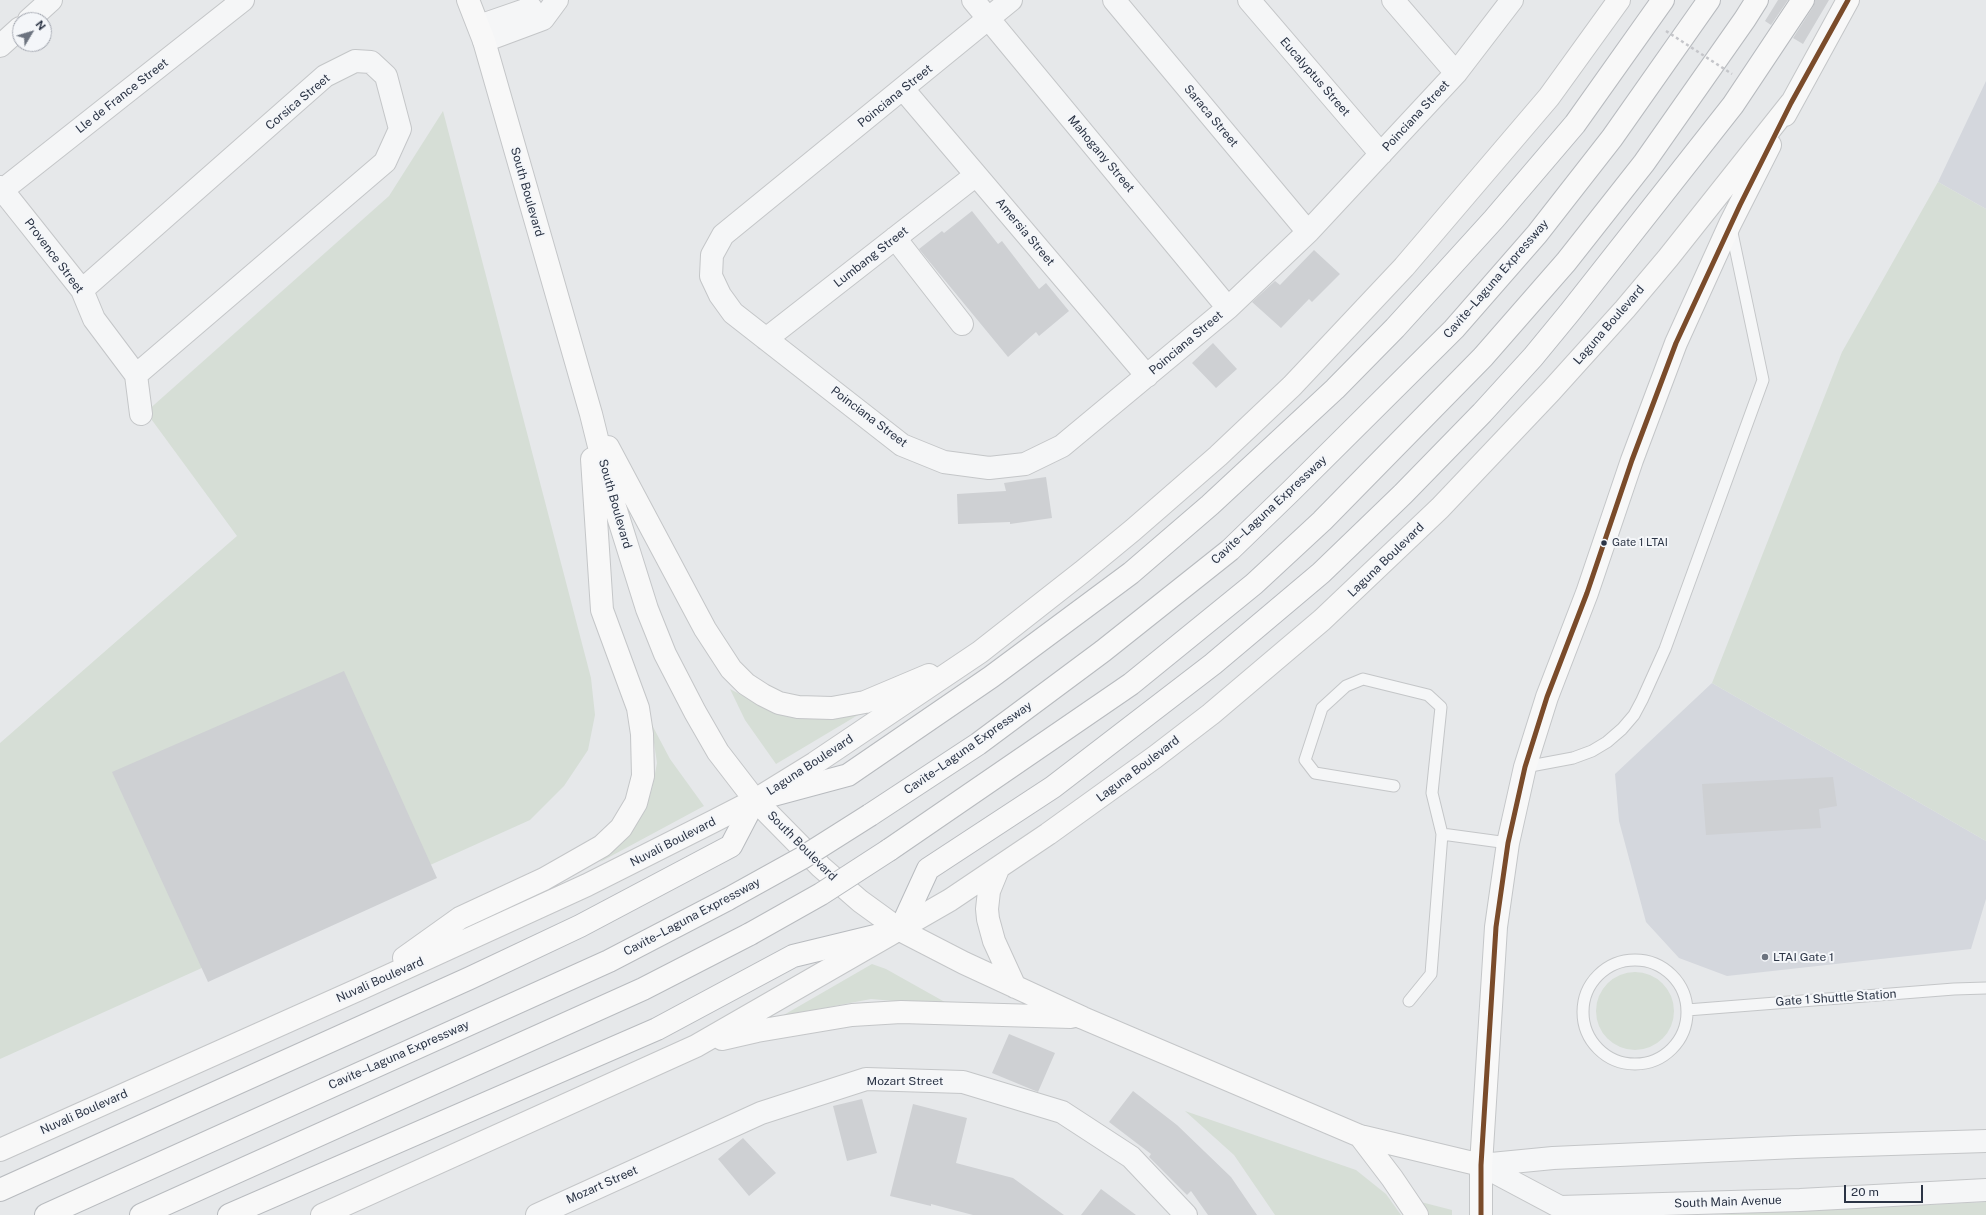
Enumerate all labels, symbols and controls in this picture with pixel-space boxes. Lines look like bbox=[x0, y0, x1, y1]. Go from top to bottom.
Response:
north arrow bbox=[12, 12, 52, 52]
text: N bbox=[33, 18, 48, 32]
street label: Eucalyptus Street bbox=[1277, 35, 1353, 119]
street label: Lle de France Street bbox=[73, 55, 171, 137]
street label: Poinciana Street bbox=[855, 62, 935, 130]
street label: Corsica Street bbox=[263, 71, 333, 133]
street label: Poinciana Street bbox=[1379, 78, 1453, 154]
street label: Saraca Street bbox=[1181, 82, 1241, 150]
street label: Mahogany Street bbox=[1065, 113, 1137, 195]
street label: South Boulevard bbox=[507, 146, 547, 238]
street label: Amersia Street bbox=[992, 195, 1058, 269]
street label: Provence Street bbox=[21, 216, 87, 296]
street label: Cavite–Laguna Expressway bbox=[1440, 217, 1552, 341]
street label: Lumbang Street bbox=[831, 223, 911, 291]
street label: Laguna Boulevard bbox=[1571, 282, 1647, 368]
street label: Poinciana Street bbox=[1146, 308, 1226, 378]
street label: Poinciana Street bbox=[828, 384, 910, 450]
street label: Cavite–Laguna Expressway bbox=[1208, 453, 1330, 567]
street label: South Boulevard bbox=[595, 458, 635, 550]
street label: Laguna Boulevard bbox=[1345, 520, 1427, 600]
place label: Gate 1 LTAI bbox=[1612, 536, 1668, 550]
marker: Gate 1 LTAI bbox=[1599, 538, 1609, 548]
street label: Cavite–Laguna Expressway bbox=[901, 698, 1035, 798]
street label: Laguna Boulevard bbox=[764, 732, 856, 798]
street label: Laguna Boulevard bbox=[1094, 733, 1182, 805]
street label: South Boulevard bbox=[764, 808, 840, 884]
street label: Nuvali Boulevard bbox=[628, 814, 718, 870]
street label: Cavite–Laguna Expressway bbox=[621, 875, 763, 959]
place label: LTAI Gate 1 bbox=[1773, 950, 1834, 964]
marker: LTAI Gate 1 bbox=[1760, 952, 1770, 962]
street label: Nuvali Boulevard bbox=[334, 954, 426, 1006]
street label: Gate 1 Shuttle Station bbox=[1775, 987, 1897, 1009]
street label: Cavite–Laguna Expressway bbox=[326, 1017, 472, 1093]
street label: Mozart Street bbox=[867, 1074, 943, 1088]
street label: Nuvali Boulevard bbox=[38, 1086, 130, 1138]
street label: Mozart Street bbox=[564, 1163, 640, 1207]
scale bar bbox=[1846, 1177, 1925, 1203]
text: 20 m bbox=[1851, 1185, 1879, 1199]
street label: South Main Avenue bbox=[1674, 1193, 1782, 1211]

